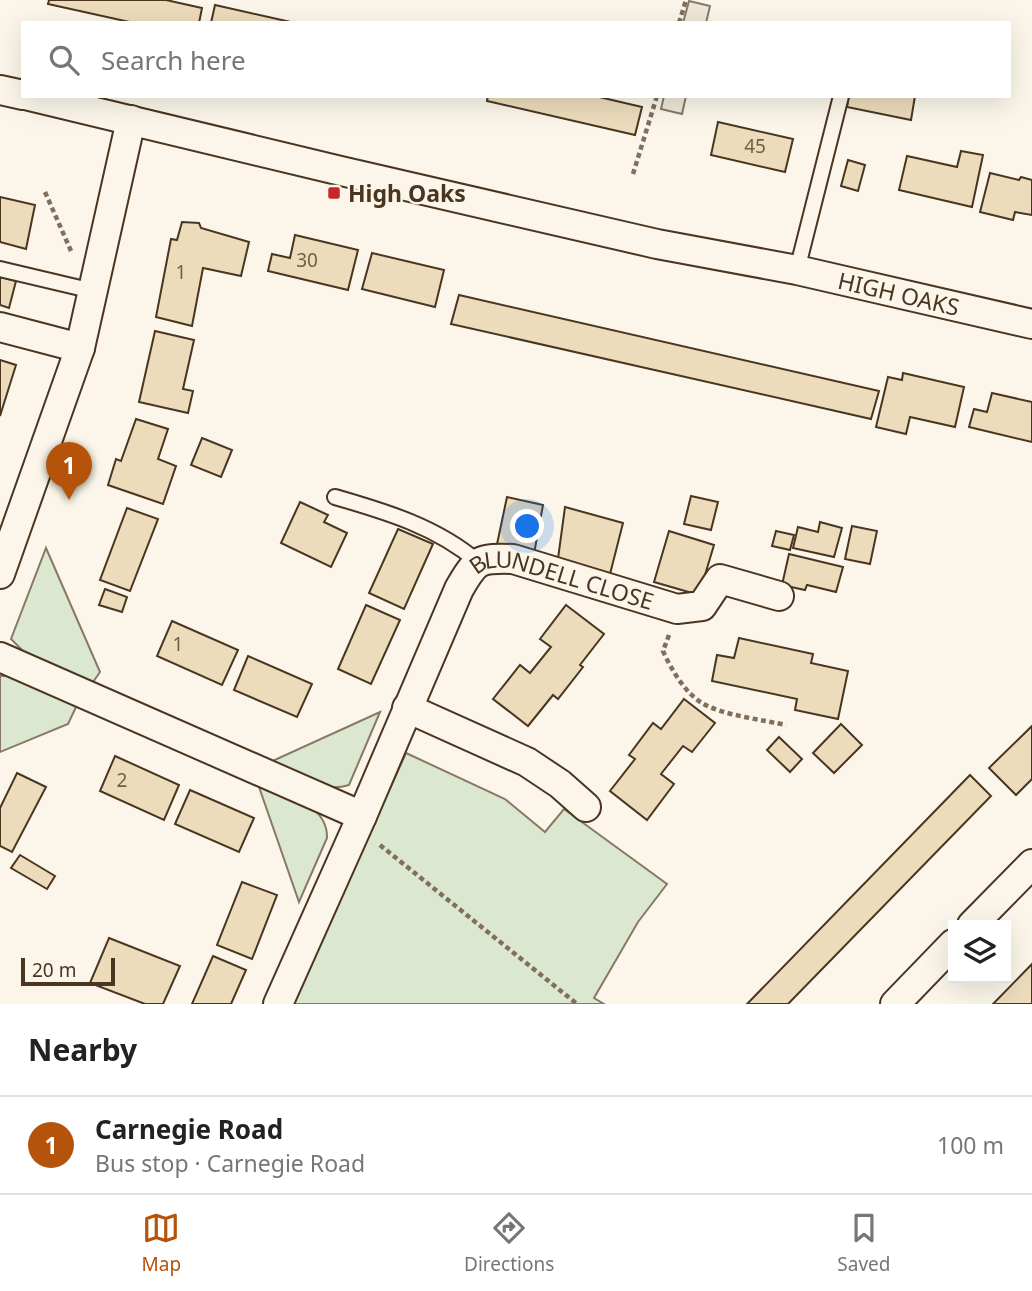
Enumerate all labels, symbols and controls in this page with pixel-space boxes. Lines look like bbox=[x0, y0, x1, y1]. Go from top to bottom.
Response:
search box bbox=[21, 21, 1011, 98]
icon: search bbox=[45, 41, 83, 79]
text: Search here bbox=[101, 42, 246, 78]
house number: 45 bbox=[744, 133, 766, 159]
place label: High Oaks bbox=[348, 177, 466, 209]
marker: High Oaks bbox=[326, 185, 342, 201]
house number: 30 bbox=[296, 247, 318, 273]
house number: 1 bbox=[176, 259, 186, 285]
street label: HIGH OAKS bbox=[835, 264, 963, 323]
pin: 1 bbox=[46, 442, 92, 500]
your location bbox=[510, 509, 544, 543]
street label: BLUNDELL CLOSE bbox=[462, 543, 658, 617]
house number: 1 bbox=[173, 631, 183, 657]
house number: 2 bbox=[117, 767, 127, 793]
map controls bbox=[948, 920, 1011, 983]
button: layers bbox=[948, 920, 1011, 983]
scale bar bbox=[21, 955, 116, 987]
text: 20 m bbox=[32, 957, 76, 983]
text: Nearby bbox=[28, 1029, 137, 1070]
text: Carnegie Road bbox=[95, 1111, 283, 1147]
text: 1 bbox=[44, 1129, 58, 1161]
text: 100 m bbox=[937, 1129, 1004, 1161]
text: Bus stop · Carnegie Road bbox=[95, 1147, 365, 1179]
tab: Map bbox=[142, 1209, 181, 1277]
tab: Directions bbox=[464, 1209, 554, 1277]
tab: Saved bbox=[837, 1209, 890, 1277]

